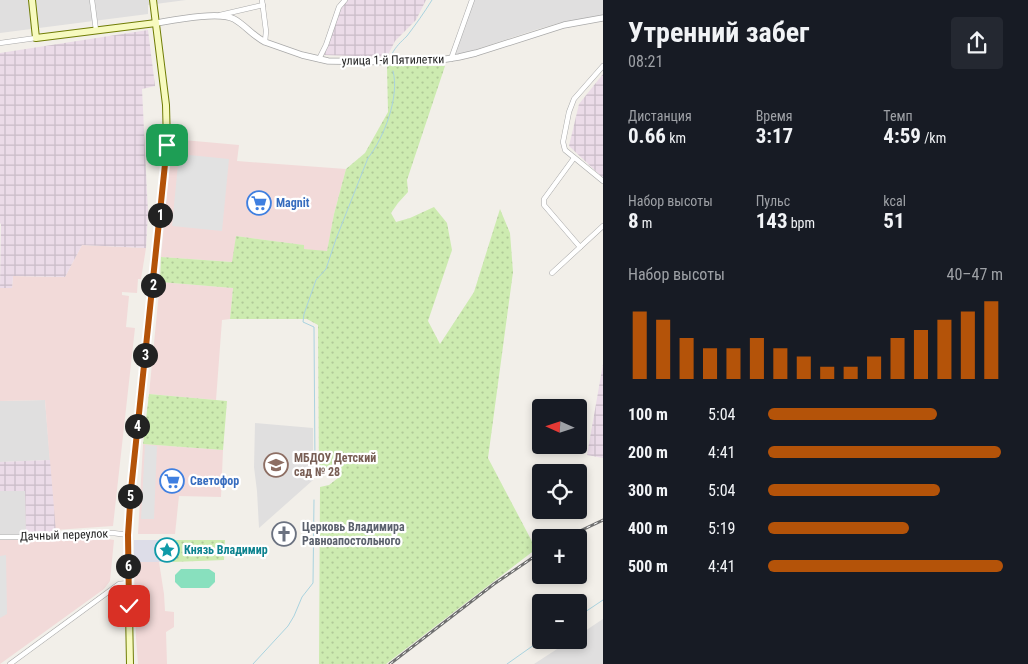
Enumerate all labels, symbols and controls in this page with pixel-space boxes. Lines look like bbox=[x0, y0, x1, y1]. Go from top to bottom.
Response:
text: Утренний забег bbox=[628, 16, 809, 49]
button: share bbox=[951, 17, 1003, 69]
street label: улица 1-й Пятилетки bbox=[342, 52, 444, 68]
text: 08:21 bbox=[628, 52, 663, 71]
text: Дистанция bbox=[628, 108, 692, 124]
text: Время bbox=[756, 108, 793, 124]
text: Темп bbox=[883, 108, 913, 124]
pin bbox=[146, 124, 188, 166]
text: 0.66 bbox=[628, 124, 666, 148]
text: 3:17 bbox=[756, 124, 793, 148]
text: 4:59 bbox=[883, 124, 921, 148]
text: km bbox=[666, 130, 686, 146]
text: /km bbox=[921, 130, 946, 146]
icon: arrive bbox=[153, 131, 181, 159]
supermarket icon: Magnit bbox=[246, 190, 272, 216]
text: Набор высоты bbox=[628, 193, 713, 209]
text: Пульс bbox=[756, 193, 790, 209]
text: kcal bbox=[883, 193, 906, 209]
place label: Magnit bbox=[276, 196, 310, 210]
pin: 1 bbox=[148, 202, 172, 228]
text: 1 bbox=[157, 207, 164, 223]
text: 8 bbox=[628, 209, 639, 233]
text: 143 bbox=[756, 209, 788, 233]
text: 51 bbox=[883, 209, 905, 233]
text: m bbox=[639, 215, 652, 231]
text: bpm bbox=[788, 215, 815, 231]
text: Набор высоты bbox=[628, 265, 725, 284]
text: 40–47 m bbox=[947, 265, 1003, 284]
pin: 2 bbox=[140, 272, 166, 298]
text: 2 bbox=[150, 277, 157, 293]
pin: 3 bbox=[132, 342, 158, 368]
text: 3 bbox=[142, 347, 149, 363]
north arrow bbox=[532, 399, 588, 454]
map controls bbox=[532, 399, 587, 649]
text: 100 m bbox=[628, 405, 668, 424]
text: 5:04 bbox=[708, 405, 735, 424]
pin: 4 bbox=[124, 414, 150, 438]
text: 4 bbox=[134, 418, 141, 434]
text: 200 m bbox=[628, 443, 668, 462]
text: 4:41 bbox=[708, 443, 735, 462]
place label: МБДОУ Детский сад № 28 bbox=[294, 451, 376, 479]
school or university icon: МБДОУ Детский сад № 28 bbox=[263, 452, 289, 478]
button: locate bbox=[532, 464, 587, 519]
supermarket icon: Светофор bbox=[159, 468, 185, 494]
place label: Светофор bbox=[190, 474, 239, 488]
text: 300 m bbox=[628, 481, 668, 500]
text: 5:04 bbox=[708, 481, 735, 500]
pin: 5 bbox=[118, 484, 142, 508]
text: 5 bbox=[127, 488, 134, 504]
text: 400 m bbox=[628, 519, 668, 538]
text: 5:19 bbox=[708, 519, 735, 538]
place label: Церковь Владимира Равноапостольного bbox=[302, 520, 405, 548]
church icon: Церковь Владимира Равноапостольного bbox=[271, 521, 297, 547]
street label: Дачный переулок bbox=[20, 526, 109, 544]
button: + bbox=[532, 529, 587, 584]
place icon: Князь Владимир bbox=[154, 537, 180, 563]
place label: Князь Владимир bbox=[184, 543, 268, 557]
pin: 6 bbox=[116, 554, 140, 578]
text: 500 m bbox=[628, 557, 668, 576]
text: 4:41 bbox=[708, 557, 735, 576]
text: 6 bbox=[125, 558, 132, 574]
pin bbox=[108, 585, 150, 627]
icon: check bbox=[115, 592, 143, 620]
button: − bbox=[532, 594, 587, 649]

